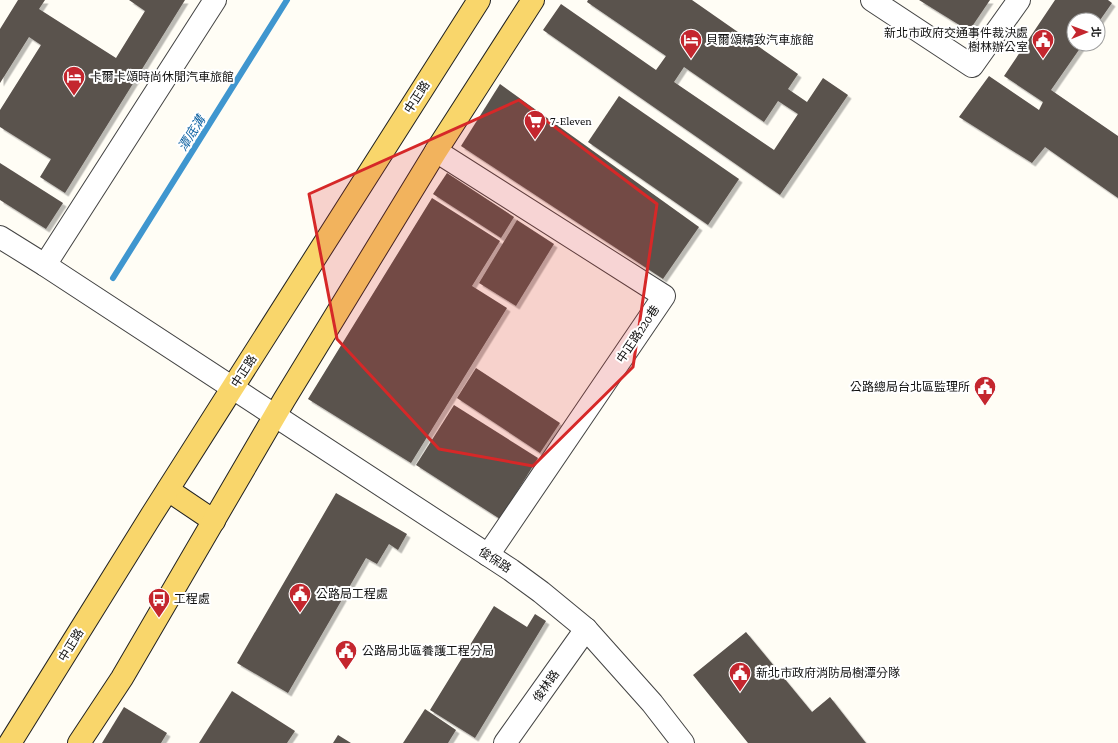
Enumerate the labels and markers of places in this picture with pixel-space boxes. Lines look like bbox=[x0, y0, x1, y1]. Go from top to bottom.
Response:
place label: 新北市政府交通事件裁決處 樹林辦公室 bbox=[884, 26, 1028, 54]
hotel icon: 貝爾頌精致汽車旅館 bbox=[678, 27, 704, 60]
public building icon: 新北市政府交通事件裁決處 樹林辦公室 bbox=[1030, 27, 1056, 60]
place label: 貝爾頌精致汽車旅館 bbox=[706, 33, 814, 47]
hotel icon: 卡爾卡頌時尚休閒汽車旅館 bbox=[61, 64, 87, 97]
place label: 卡爾卡頌時尚休閒汽車旅館 bbox=[90, 70, 234, 84]
supermarket icon: 7-Eleven bbox=[522, 108, 548, 141]
place label: 7-Eleven bbox=[550, 114, 592, 128]
public building icon: 公路總局台北區監理所 bbox=[972, 374, 998, 407]
place label: 公路總局台北區監理所 bbox=[850, 380, 970, 394]
public building icon: 公路局工程處 bbox=[287, 581, 313, 614]
bus stop icon: 工程處 bbox=[146, 586, 172, 619]
place label: 公路局工程處 bbox=[316, 587, 388, 601]
place label: 工程處 bbox=[174, 592, 210, 606]
public building icon: 公路局北區養護工程分局 bbox=[333, 638, 359, 671]
place label: 公路局北區養護工程分局 bbox=[362, 644, 494, 658]
public building icon: 新北市政府消防局樹潭分隊 bbox=[727, 660, 753, 693]
place label: 新北市政府消防局樹潭分隊 bbox=[756, 666, 900, 680]

